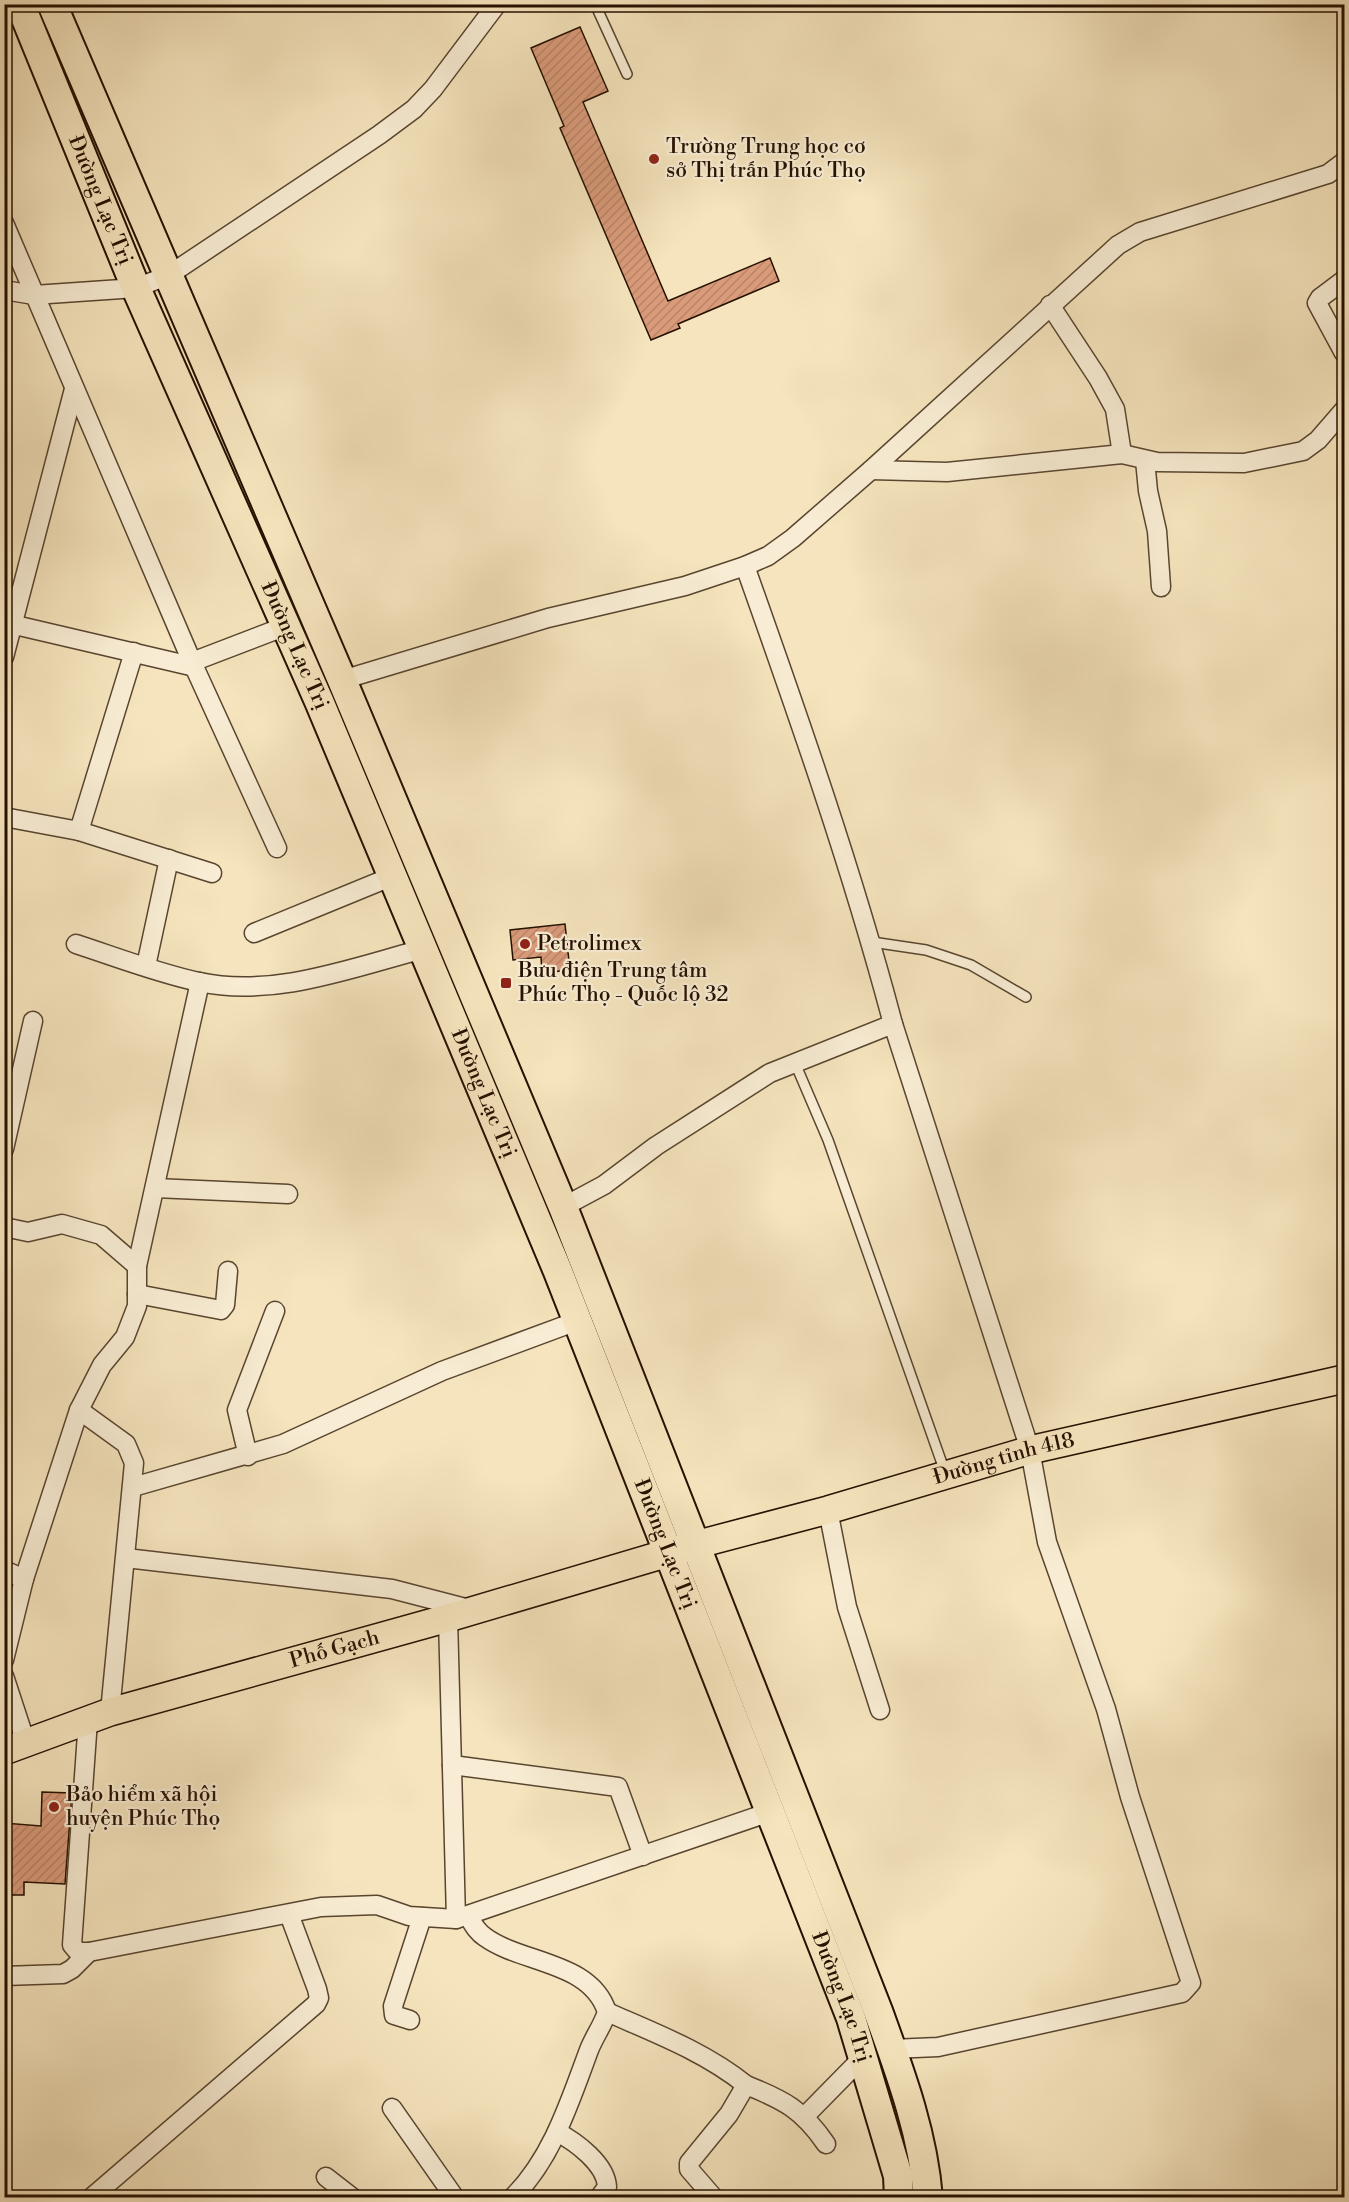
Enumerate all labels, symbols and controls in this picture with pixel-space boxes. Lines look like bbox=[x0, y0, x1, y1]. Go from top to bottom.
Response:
street label: Đường Lạc Trị bbox=[62, 132, 138, 269]
place label: Trường Trung học cơ sở Thị trấn Phúc Thọ bbox=[666, 134, 866, 184]
marker: Trường Trung học cơ sở Thị trấn Phúc Thọ bbox=[647, 152, 661, 166]
street label: Đường Lạc Trị bbox=[255, 577, 334, 714]
place label: Petrolimex bbox=[537, 931, 642, 957]
marker: Petrolimex bbox=[518, 937, 532, 951]
place label: Bưu điện Trung tâm Phúc Thọ - Quốc lộ 32 bbox=[517, 958, 728, 1008]
marker: Bưu điện Trung tâm Phúc Thọ - Quốc lộ 32 bbox=[499, 976, 513, 990]
street label: Đường Lạc Trị bbox=[445, 1025, 522, 1162]
street label: Đường tỉnh 418 bbox=[930, 1427, 1077, 1491]
street label: Đường Lạc Trị bbox=[628, 1475, 702, 1613]
street label: Phố Gạch bbox=[287, 1625, 383, 1674]
place label: Bảo hiểm xã hội huyện Phúc Thọ bbox=[65, 1782, 220, 1832]
marker: Bảo hiểm xã hội huyện Phúc Thọ bbox=[47, 1800, 61, 1814]
street label: Đường Lạc Trị bbox=[805, 1928, 877, 2066]

